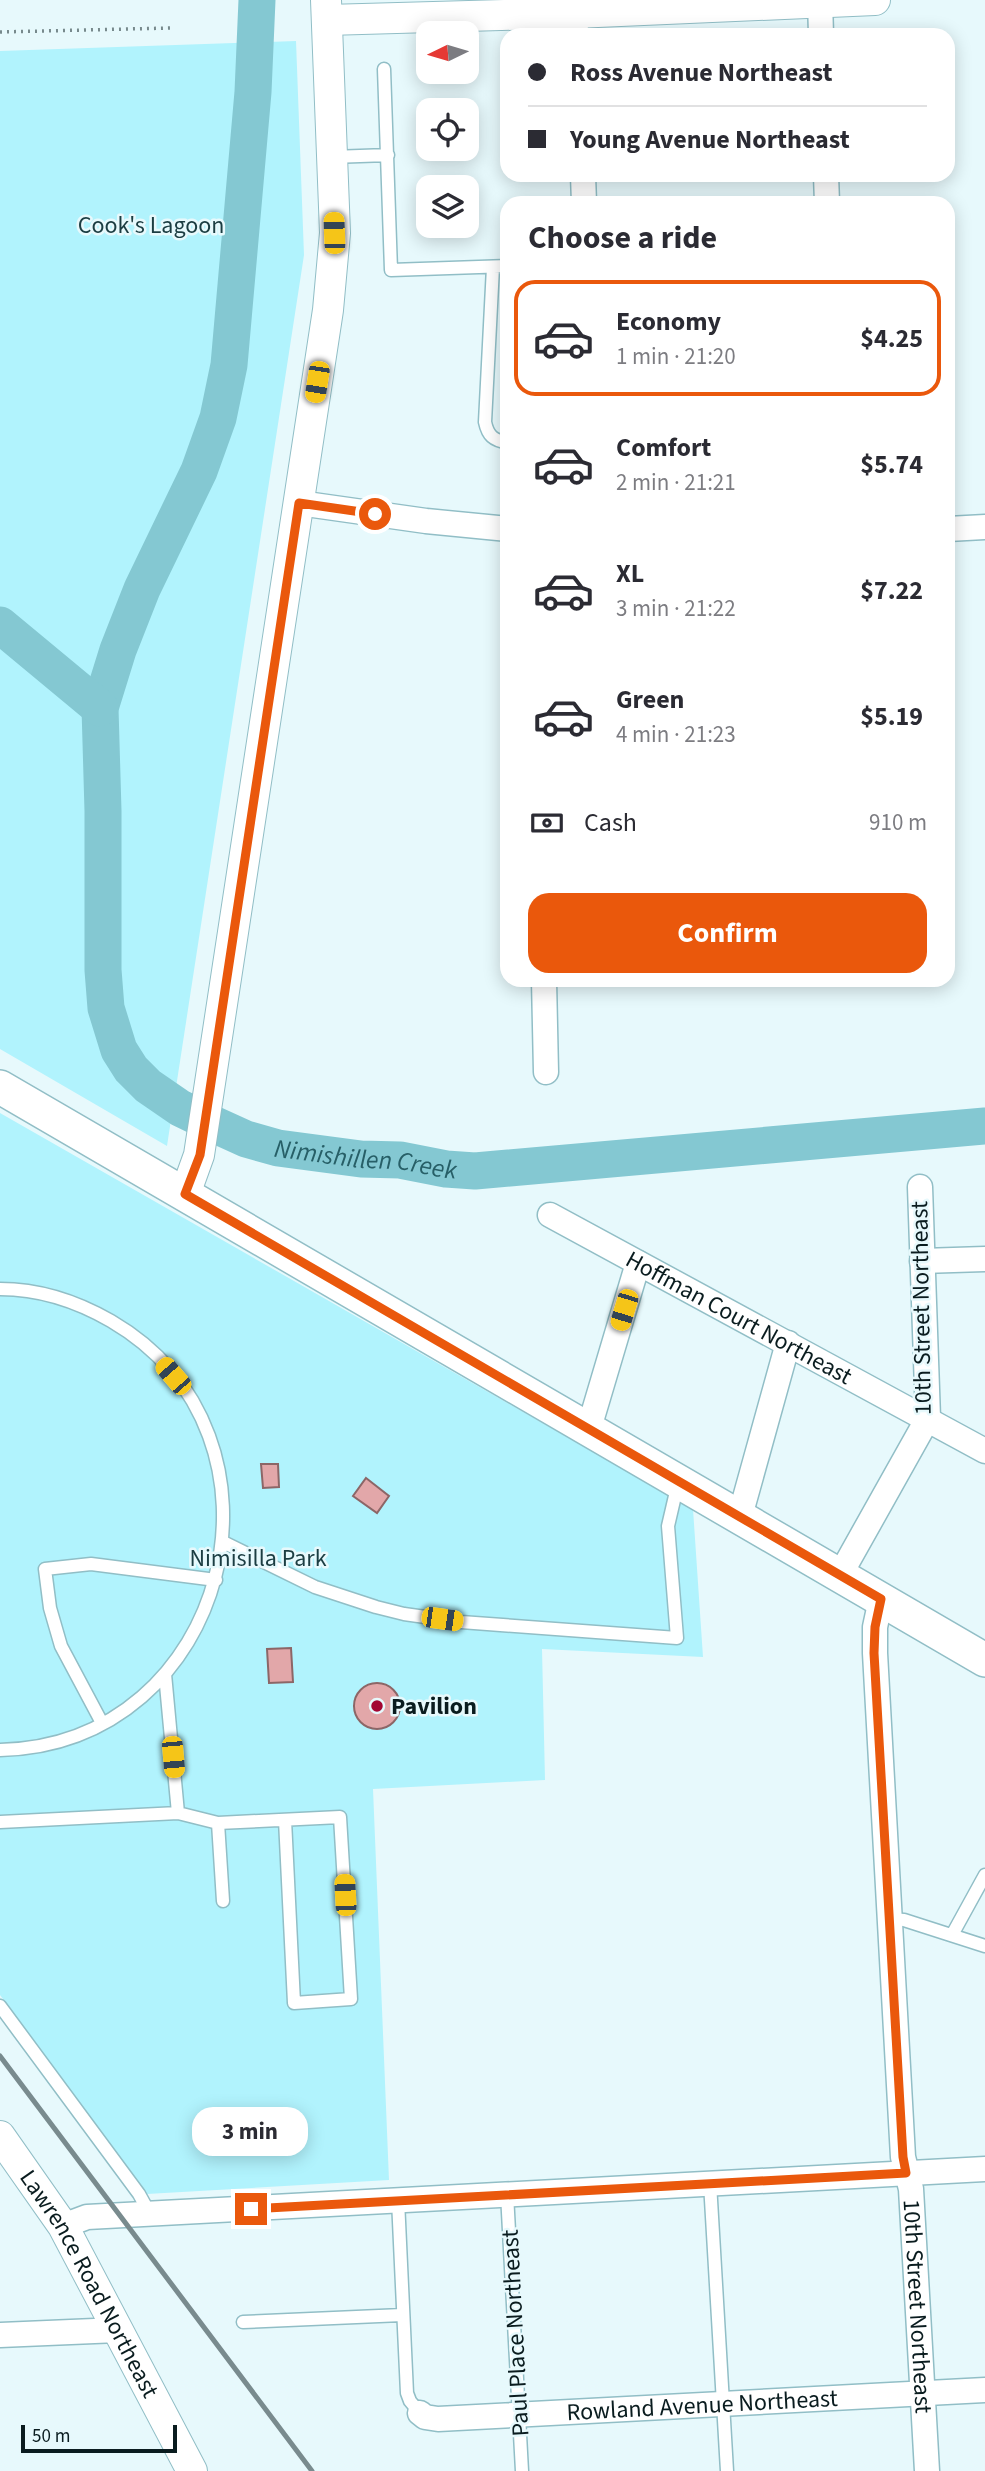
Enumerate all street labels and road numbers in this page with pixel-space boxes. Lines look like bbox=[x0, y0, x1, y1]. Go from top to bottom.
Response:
street label: 10th Street Northeast bbox=[902, 1201, 941, 1415]
street label: Hoffman Court Northeast bbox=[619, 1242, 858, 1394]
street label: Lawrence Road Northeast bbox=[11, 2163, 167, 2404]
street label: 10th Street Northeast bbox=[894, 2198, 941, 2414]
street label: Paul Place Northeast bbox=[493, 2229, 538, 2437]
street label: Rowland Avenue Northeast bbox=[566, 2381, 839, 2430]

